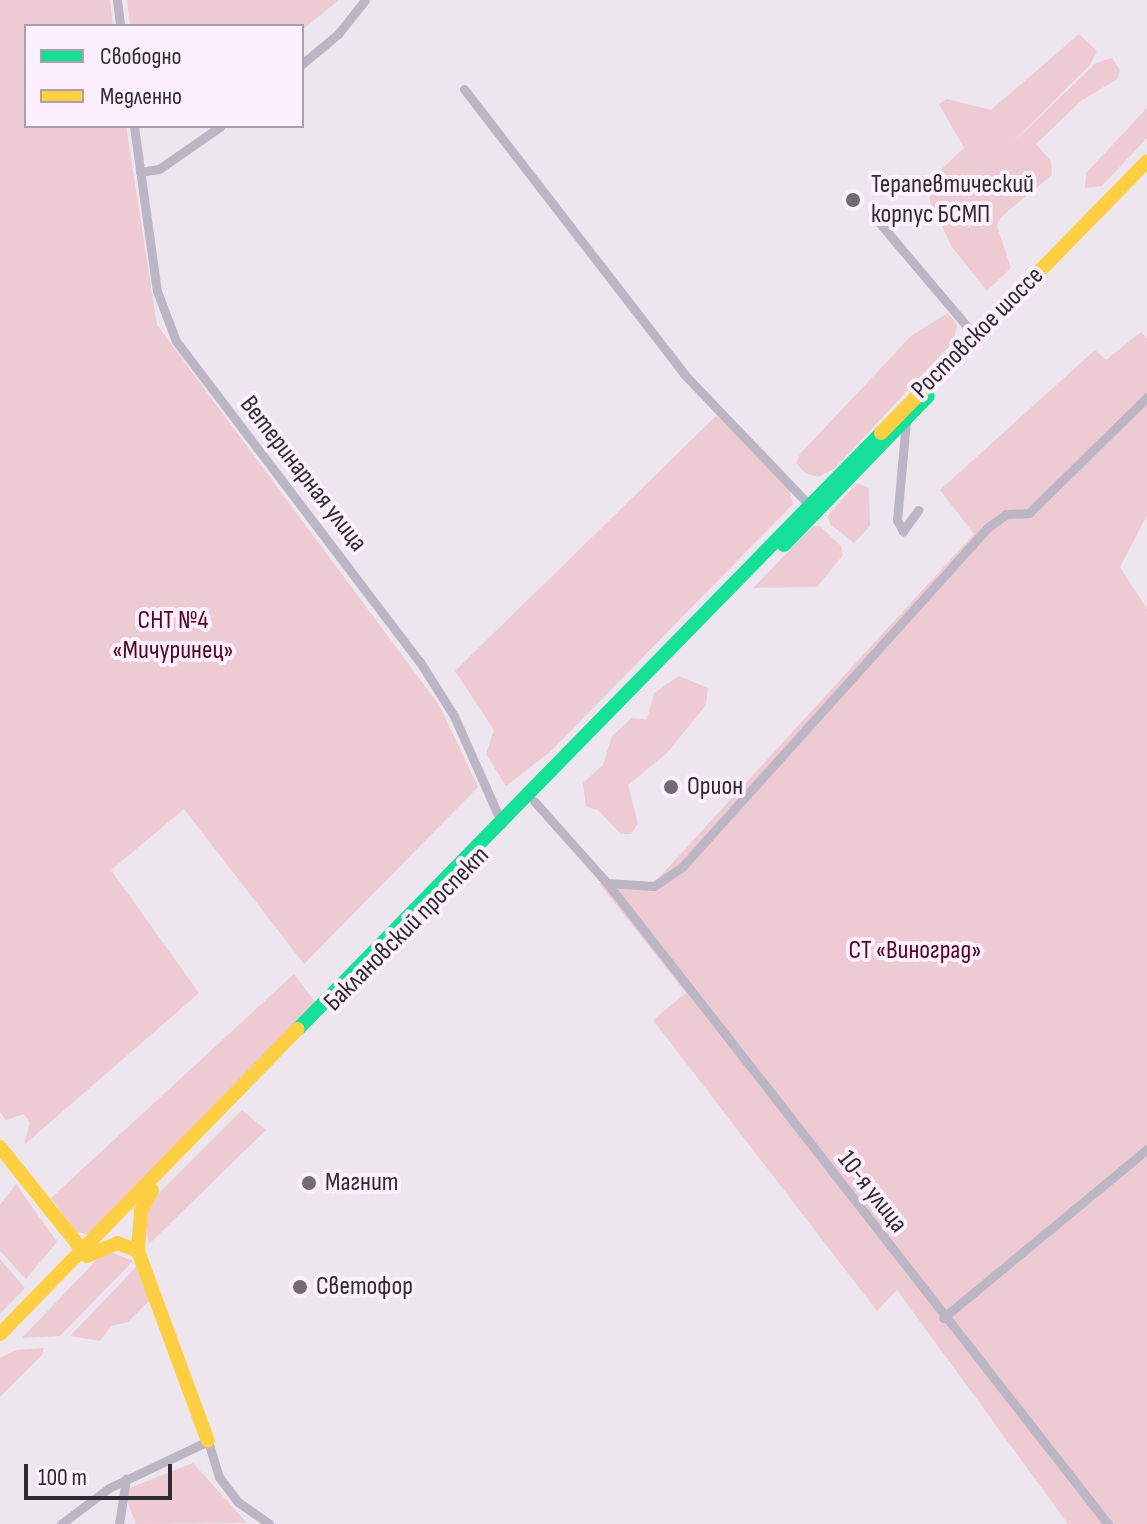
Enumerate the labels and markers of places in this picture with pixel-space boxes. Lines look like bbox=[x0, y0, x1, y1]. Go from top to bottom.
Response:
place label: Терапевтический корпус БСМП bbox=[871, 169, 1034, 230]
marker: Терапевтический корпус БСМП bbox=[842, 189, 864, 211]
place label: Орион bbox=[687, 771, 743, 803]
marker: Орион bbox=[662, 778, 680, 796]
place label: Магнит bbox=[325, 1167, 398, 1199]
marker: Магнит bbox=[300, 1174, 318, 1192]
place label: Светофор bbox=[316, 1271, 413, 1303]
marker: Светофор bbox=[291, 1278, 309, 1296]

